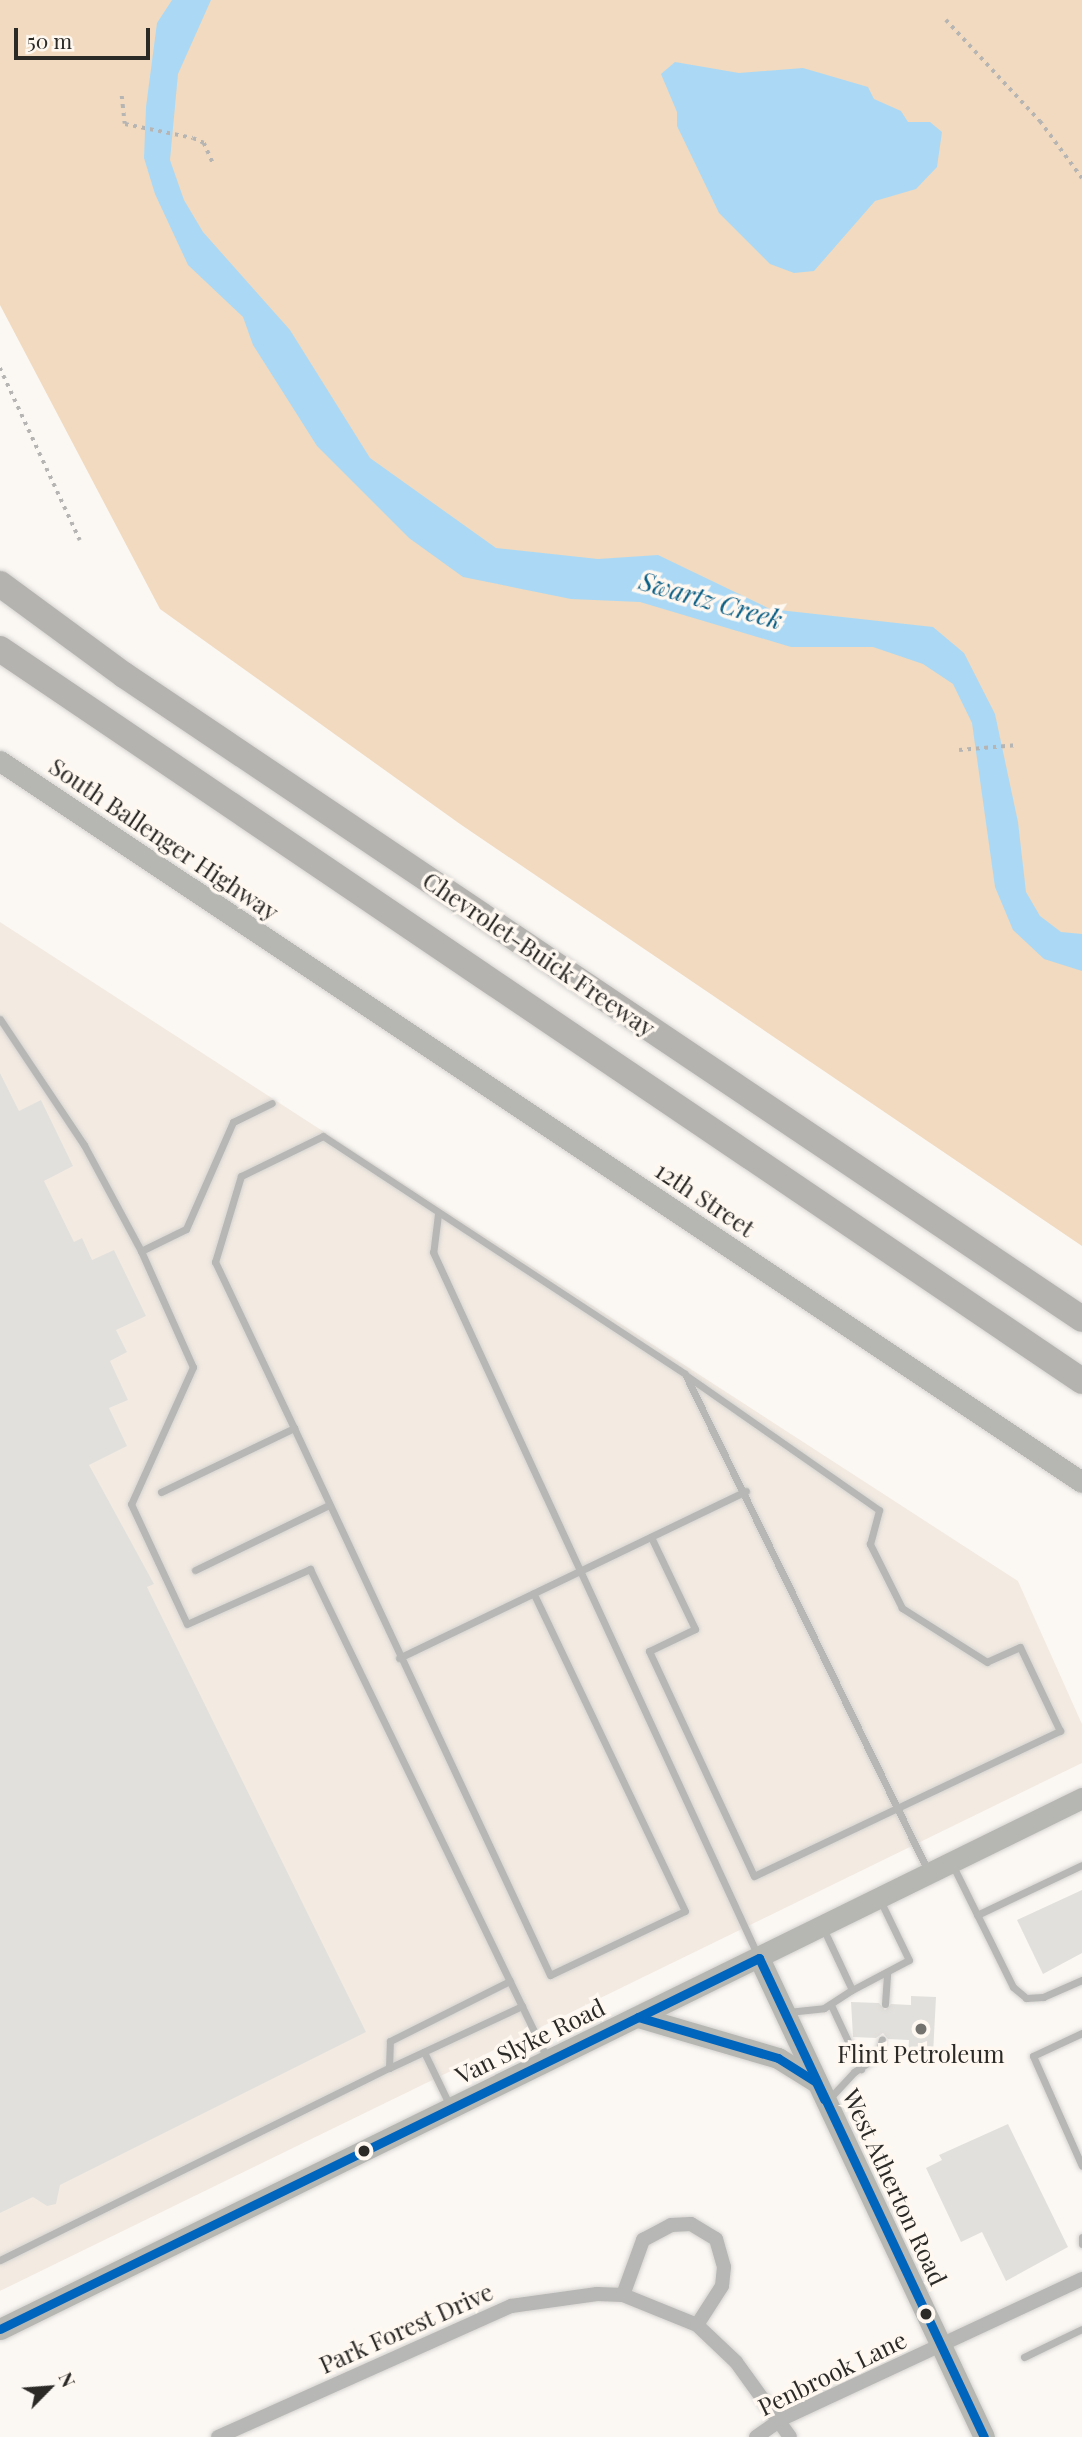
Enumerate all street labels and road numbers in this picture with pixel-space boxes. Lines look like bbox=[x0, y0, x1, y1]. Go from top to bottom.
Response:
street label: South Ballenger Highway bbox=[44, 751, 284, 927]
street label: Chevrolet-Buick Freeway bbox=[417, 866, 661, 1042]
street label: 12th Street bbox=[650, 1155, 760, 1243]
street label: Van Slyke Road bbox=[451, 1992, 609, 2090]
street label: West Atherton Road bbox=[837, 2084, 953, 2290]
street label: Park Forest Drive bbox=[314, 2277, 498, 2379]
street label: Penbrook Lane bbox=[753, 2325, 911, 2421]

